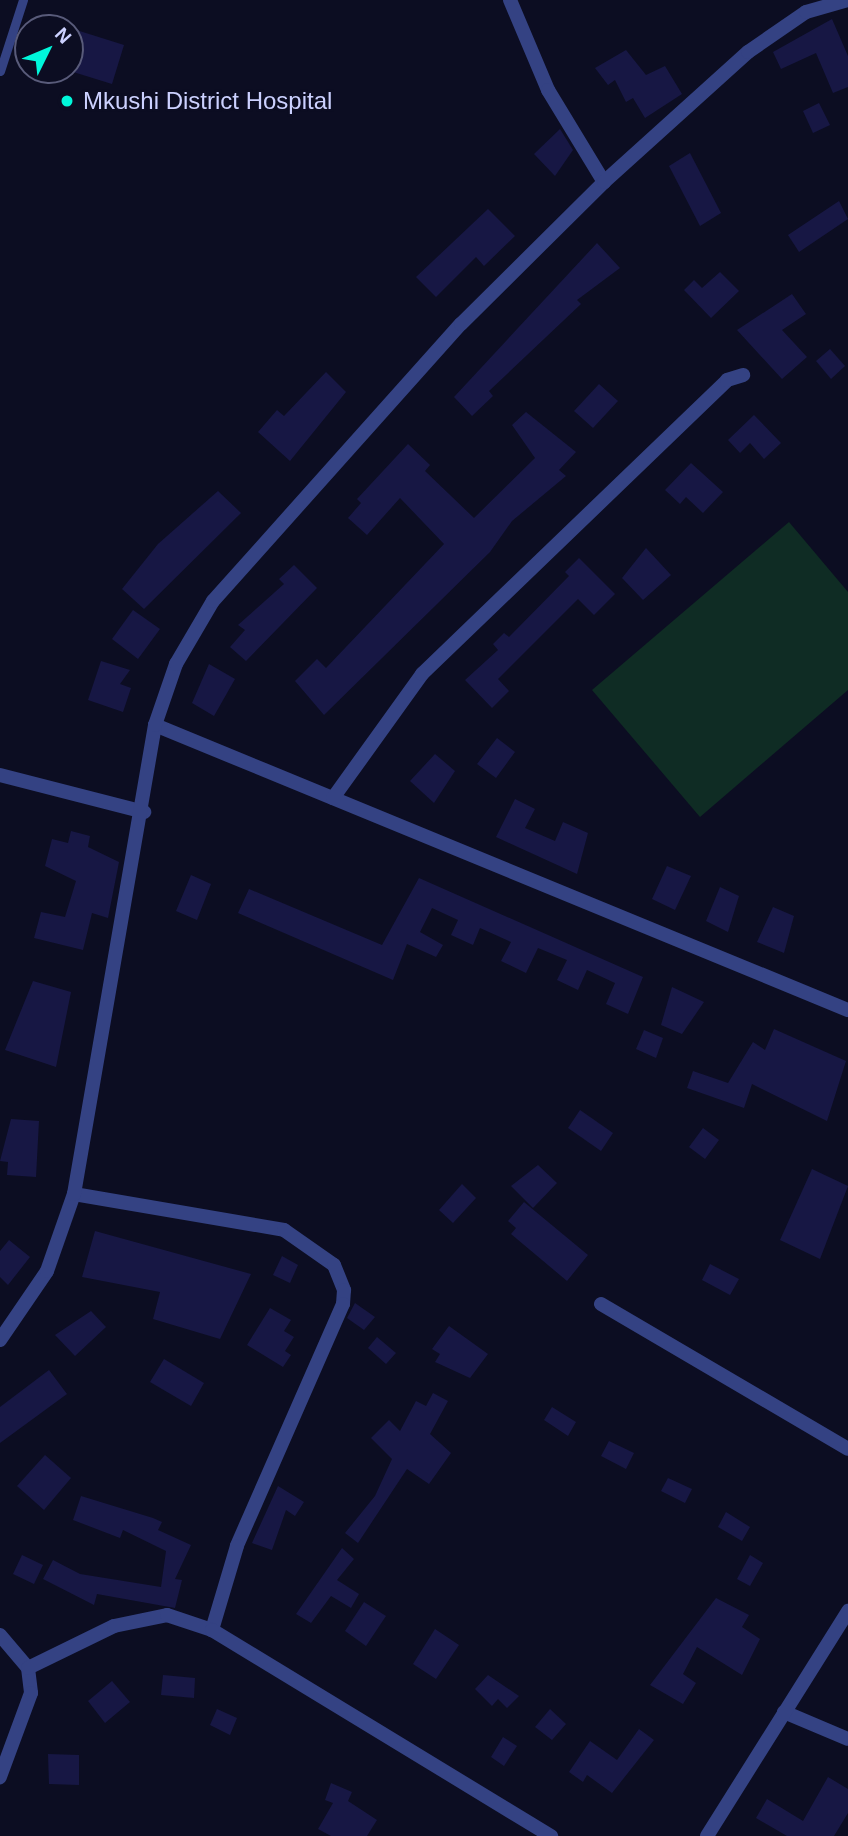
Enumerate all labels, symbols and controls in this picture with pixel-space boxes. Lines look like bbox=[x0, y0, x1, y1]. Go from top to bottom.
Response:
north arrow bbox=[14, 14, 84, 84]
text: N bbox=[51, 24, 76, 48]
place label: Mkushi District Hospital bbox=[83, 87, 332, 115]
marker: Mkushi District Hospital bbox=[57, 91, 77, 111]

